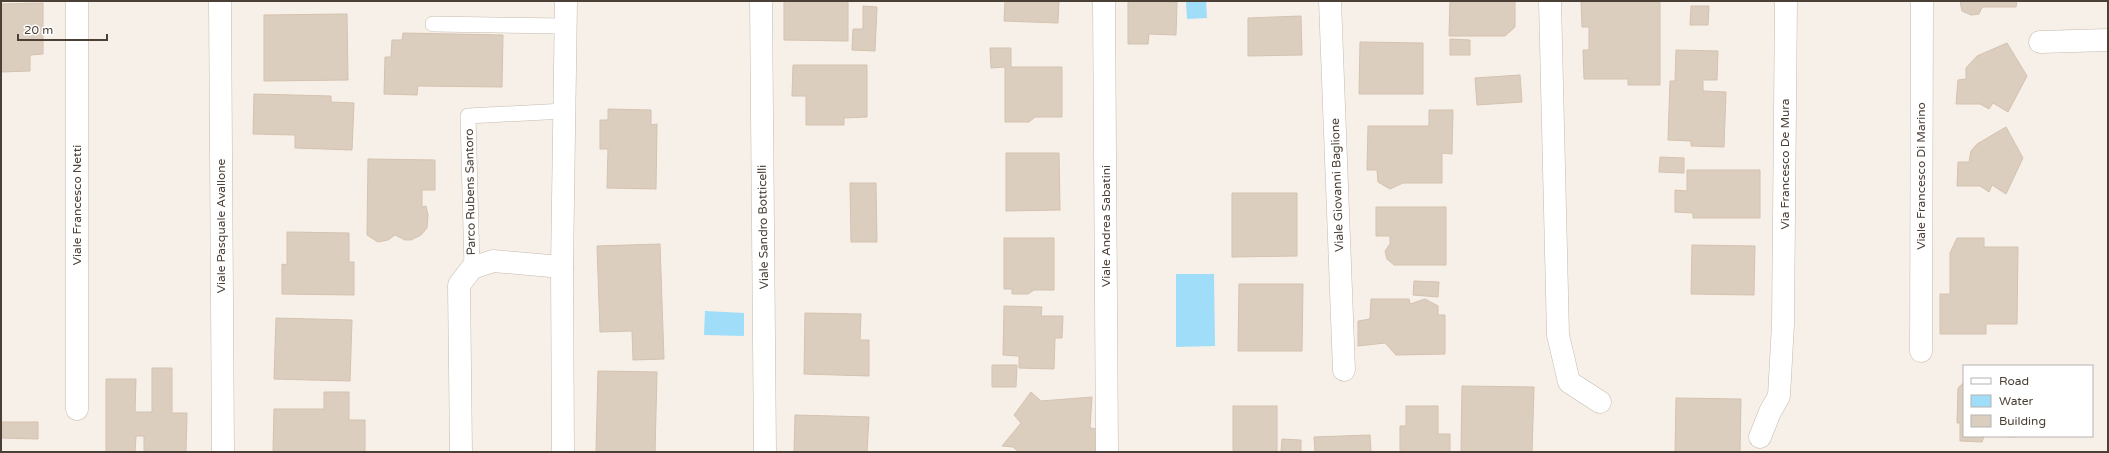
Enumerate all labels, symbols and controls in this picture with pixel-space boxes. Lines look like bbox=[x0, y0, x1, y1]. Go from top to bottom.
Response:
scale bar bbox=[18, 16, 107, 42]
text: 20 m bbox=[24, 23, 53, 37]
street label: Via Francesco De Mura bbox=[1778, 98, 1792, 230]
street label: Viale Francesco Di Marino bbox=[1914, 102, 1928, 250]
street label: Viale Giovanni Baglione bbox=[1328, 118, 1346, 252]
street label: Parco Rubens Santoro bbox=[462, 128, 478, 256]
street label: Viale Francesco Netti bbox=[70, 145, 84, 265]
street label: Viale Pasquale Avallone bbox=[214, 159, 228, 293]
street label: Viale Sandro Botticelli bbox=[755, 165, 771, 289]
street label: Viale Andrea Sabatini bbox=[1099, 165, 1113, 287]
legend bbox=[1963, 365, 2093, 437]
text: Road bbox=[1999, 374, 2029, 388]
text: Water bbox=[1999, 394, 2034, 408]
text: Building bbox=[1999, 414, 2046, 428]

